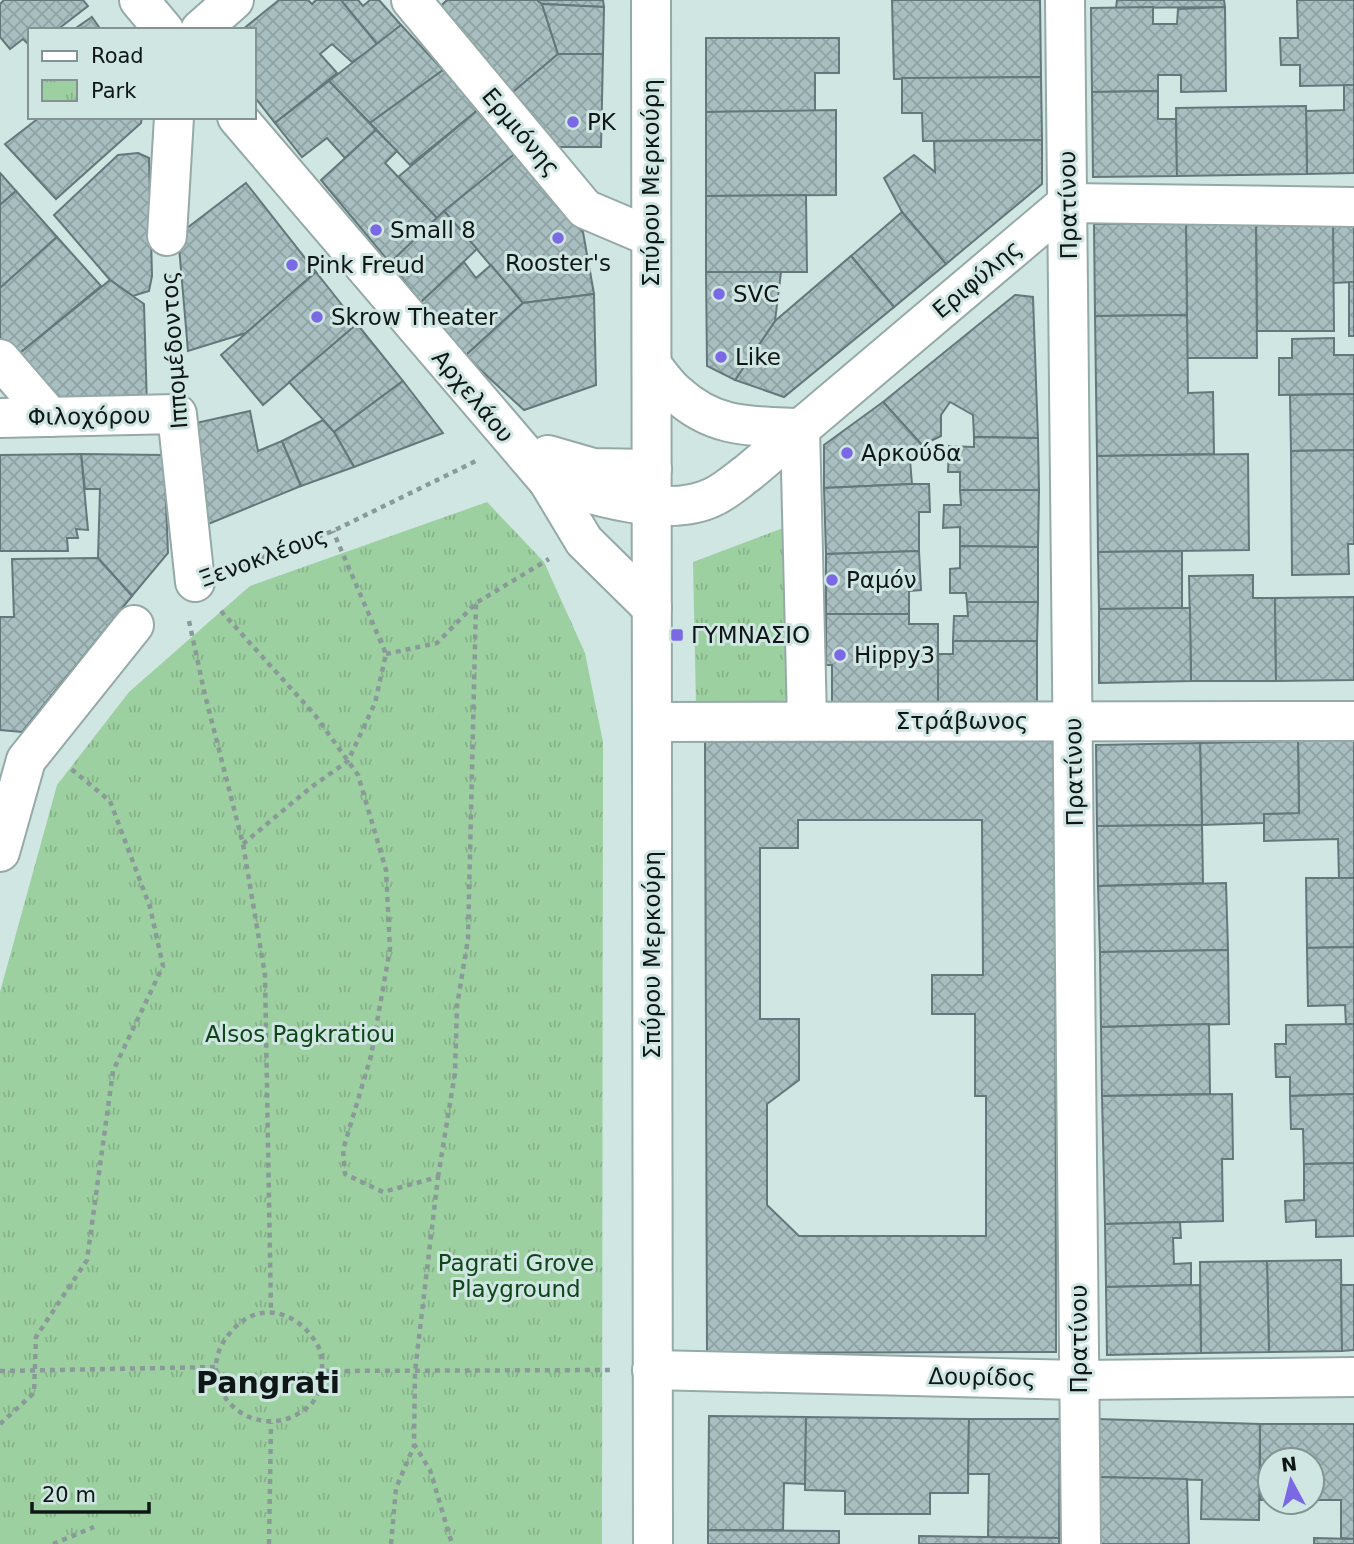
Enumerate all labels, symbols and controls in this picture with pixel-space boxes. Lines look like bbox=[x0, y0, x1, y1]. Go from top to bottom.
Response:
legend bbox=[28, 28, 256, 119]
text: Road bbox=[91, 44, 144, 68]
text: Park bbox=[91, 79, 137, 103]
street label: Σπύρου Μερκούρη bbox=[638, 79, 664, 287]
street label: Ερμιόνης bbox=[477, 83, 565, 181]
place label: PK bbox=[587, 109, 617, 135]
marker: PK bbox=[565, 114, 581, 130]
street label: Πρατίνου bbox=[1054, 150, 1082, 260]
place label: Small 8 bbox=[390, 217, 476, 243]
marker: Small 8 bbox=[368, 222, 384, 238]
marker: Rooster's bbox=[550, 230, 566, 246]
street label: Εριφύλης bbox=[928, 235, 1026, 323]
place label: Rooster's bbox=[505, 250, 611, 276]
place label: Pink Freud bbox=[306, 252, 425, 278]
marker: Pink Freud bbox=[284, 257, 300, 273]
street label: Ιππομέδοντος bbox=[156, 270, 192, 430]
place label: SVC bbox=[733, 281, 779, 307]
marker: SVC bbox=[711, 286, 727, 302]
place label: Skrow Theater bbox=[331, 304, 498, 330]
marker: Skrow Theater bbox=[309, 309, 325, 325]
place label: Like bbox=[735, 344, 781, 370]
street label: Αρχελάου bbox=[427, 345, 519, 447]
marker: Like bbox=[713, 349, 729, 365]
street label: Φιλοχόρου bbox=[27, 402, 151, 430]
place label: Αρκούδα bbox=[861, 440, 962, 466]
marker: Αρκούδα bbox=[839, 445, 855, 461]
street label: Ξενοκλέους bbox=[195, 522, 331, 592]
place label: Ραμόν bbox=[846, 567, 917, 593]
marker: Ραμόν bbox=[824, 572, 840, 588]
place label: ΓΥΜΝΑΣΙΟ bbox=[691, 622, 810, 648]
marker: ΓΥΜΝΑΣΙΟ bbox=[669, 627, 685, 643]
place label: Hippy3 bbox=[854, 642, 935, 668]
marker: Hippy3 bbox=[832, 647, 848, 663]
street label: Στράβωνος bbox=[896, 708, 1028, 734]
street label: Πρατίνου bbox=[1060, 717, 1088, 827]
street label: Σπύρου Μερκούρη bbox=[639, 851, 665, 1059]
park label: Alsos Pagkratiou bbox=[205, 1021, 395, 1047]
park label: Pagrati Grove Playground bbox=[438, 1250, 594, 1302]
street label: Πρατίνου bbox=[1066, 1285, 1092, 1393]
street label: Δουρίδος bbox=[928, 1363, 1036, 1391]
district label: Pangrati bbox=[196, 1365, 340, 1400]
north arrow bbox=[1256, 1446, 1326, 1516]
text: N bbox=[1280, 1452, 1298, 1476]
scale bar bbox=[32, 1470, 149, 1514]
text: 20 m bbox=[42, 1483, 96, 1507]

